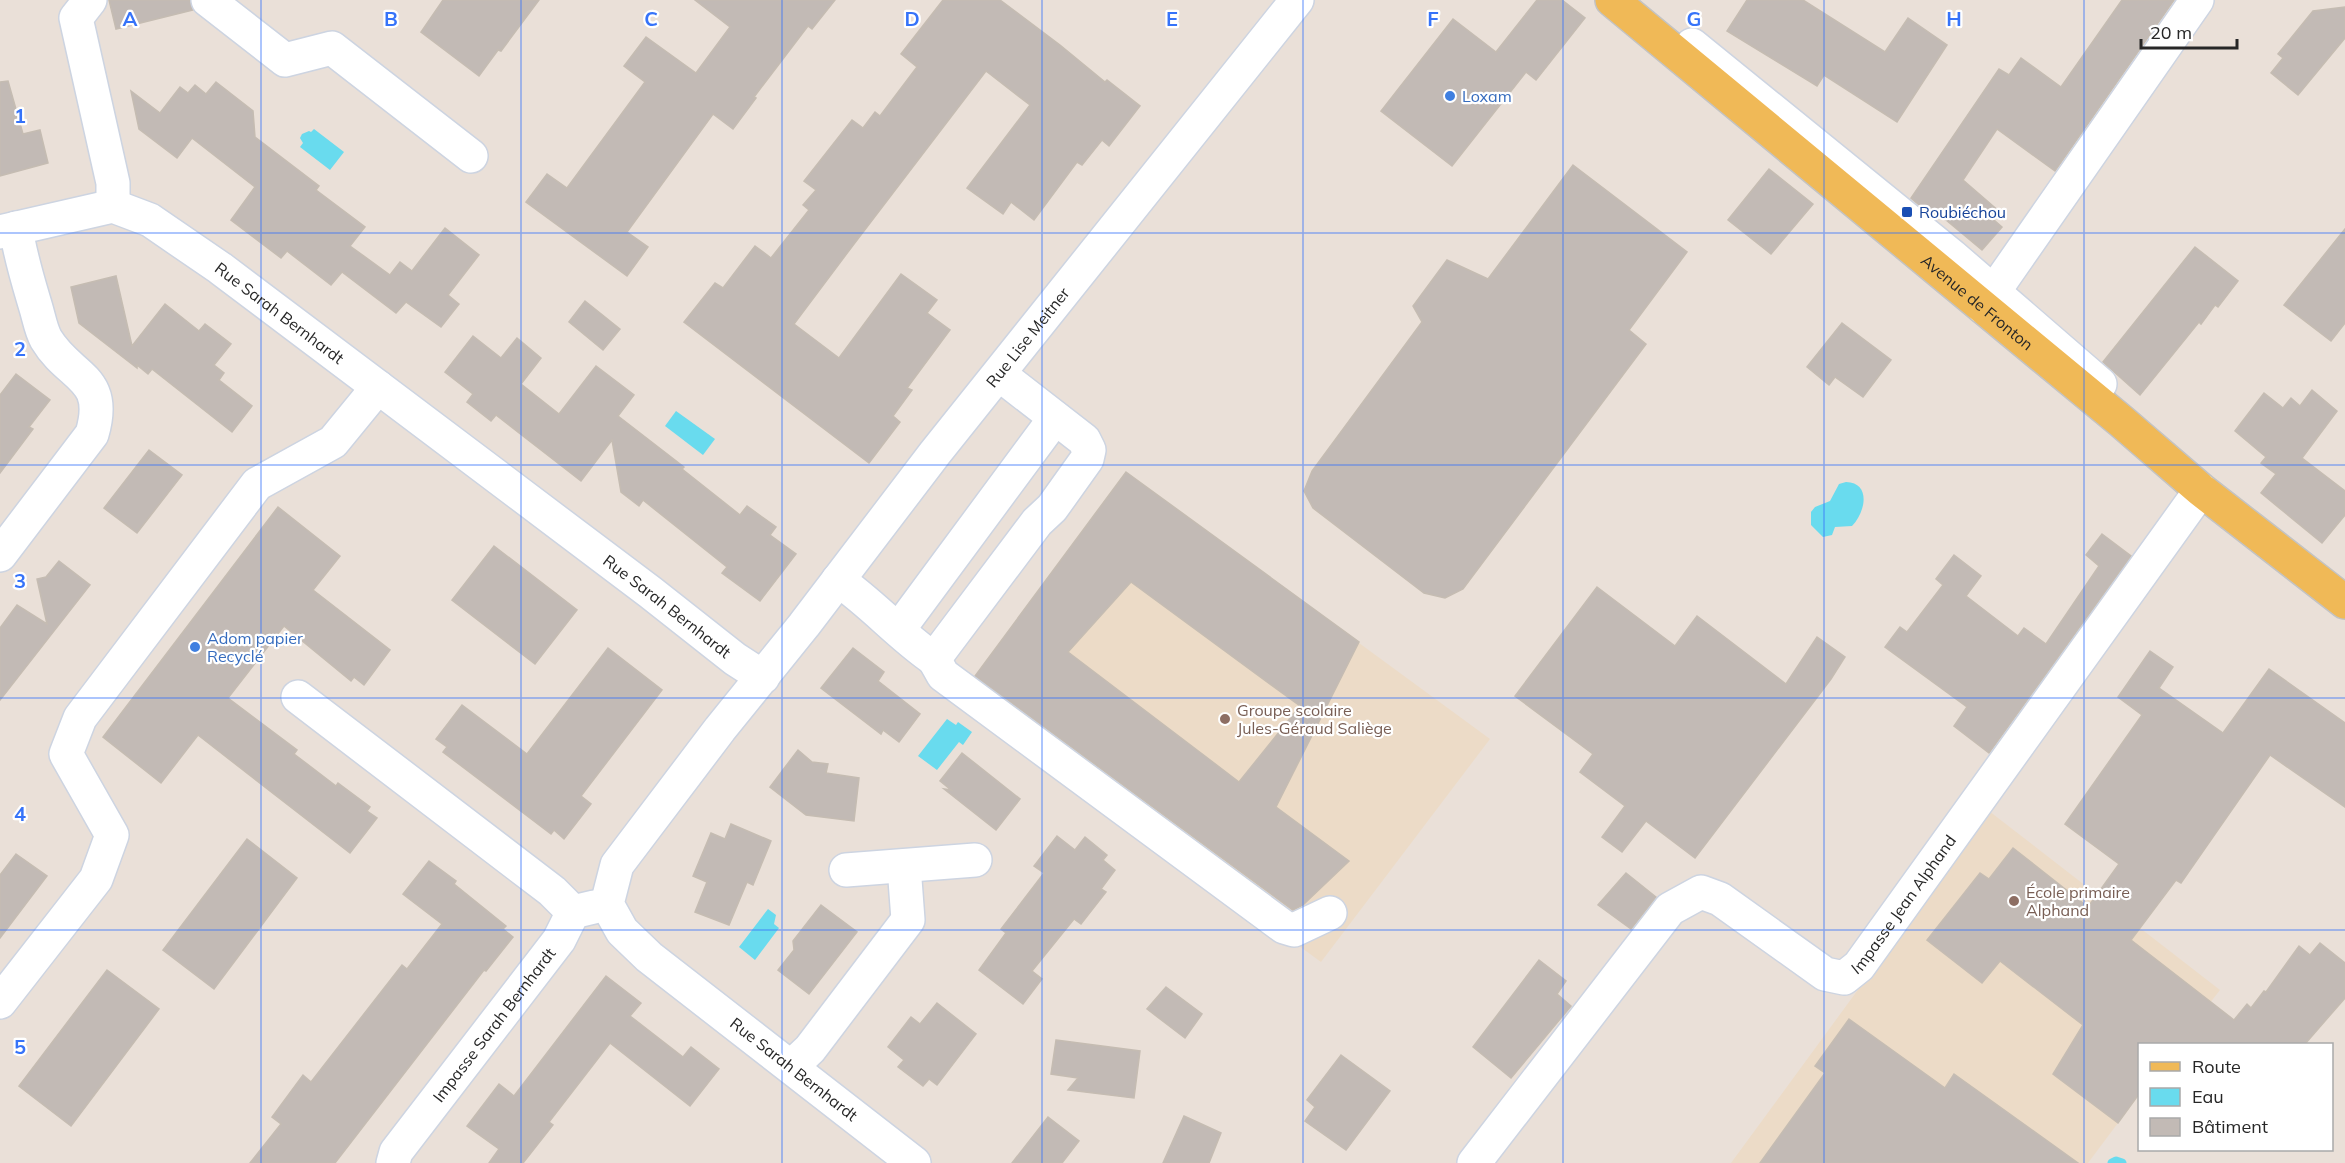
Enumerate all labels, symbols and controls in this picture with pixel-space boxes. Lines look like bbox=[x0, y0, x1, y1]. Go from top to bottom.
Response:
text: A bbox=[123, 6, 138, 31]
text: B bbox=[384, 6, 398, 31]
text: C bbox=[644, 6, 658, 31]
text: D bbox=[904, 6, 920, 31]
text: E bbox=[1166, 6, 1178, 31]
text: F bbox=[1427, 6, 1439, 31]
text: G bbox=[1687, 6, 1701, 31]
text: H bbox=[1946, 6, 1962, 31]
scale bar bbox=[2141, 12, 2237, 50]
text: 20 m bbox=[2150, 21, 2192, 44]
place label: Loxam bbox=[1462, 86, 1512, 106]
marker: Loxam bbox=[1443, 89, 1457, 103]
text: 1 bbox=[14, 103, 26, 128]
place label: Roubiéchou bbox=[1919, 202, 2006, 222]
marker: Roubiéchou bbox=[1900, 205, 1914, 219]
street label: Avenue de Fronton bbox=[1917, 250, 2037, 354]
street label: Rue Sarah Bernhardt bbox=[211, 258, 348, 368]
street label: Rue Lise Meitner bbox=[982, 283, 1074, 391]
text: 2 bbox=[14, 336, 26, 361]
street label: Rue Sarah Bernhardt bbox=[599, 550, 735, 662]
text: 3 bbox=[14, 568, 26, 593]
place label: Adom papier Recyclé bbox=[207, 628, 303, 666]
marker: Adom papier Recyclé bbox=[188, 640, 202, 654]
place label: Groupe scolaire Jules-Géraud Saliège bbox=[1237, 700, 1392, 738]
marker: Groupe scolaire Jules-Géraud Saliège bbox=[1218, 712, 1232, 726]
text: 4 bbox=[14, 801, 26, 826]
street label: Impasse Jean Alphand bbox=[1847, 831, 1960, 978]
place label: École primaire Alphand bbox=[2026, 882, 2130, 920]
marker: École primaire Alphand bbox=[2007, 894, 2021, 908]
street label: Impasse Sarah Bernhardt bbox=[428, 943, 560, 1106]
street label: Rue Sarah Bernhardt bbox=[726, 1013, 862, 1125]
text: 5 bbox=[14, 1034, 26, 1059]
legend bbox=[2138, 1043, 2333, 1151]
text: Route bbox=[2192, 1055, 2241, 1078]
text: Eau bbox=[2192, 1085, 2224, 1108]
text: Bâtiment bbox=[2192, 1115, 2268, 1138]

